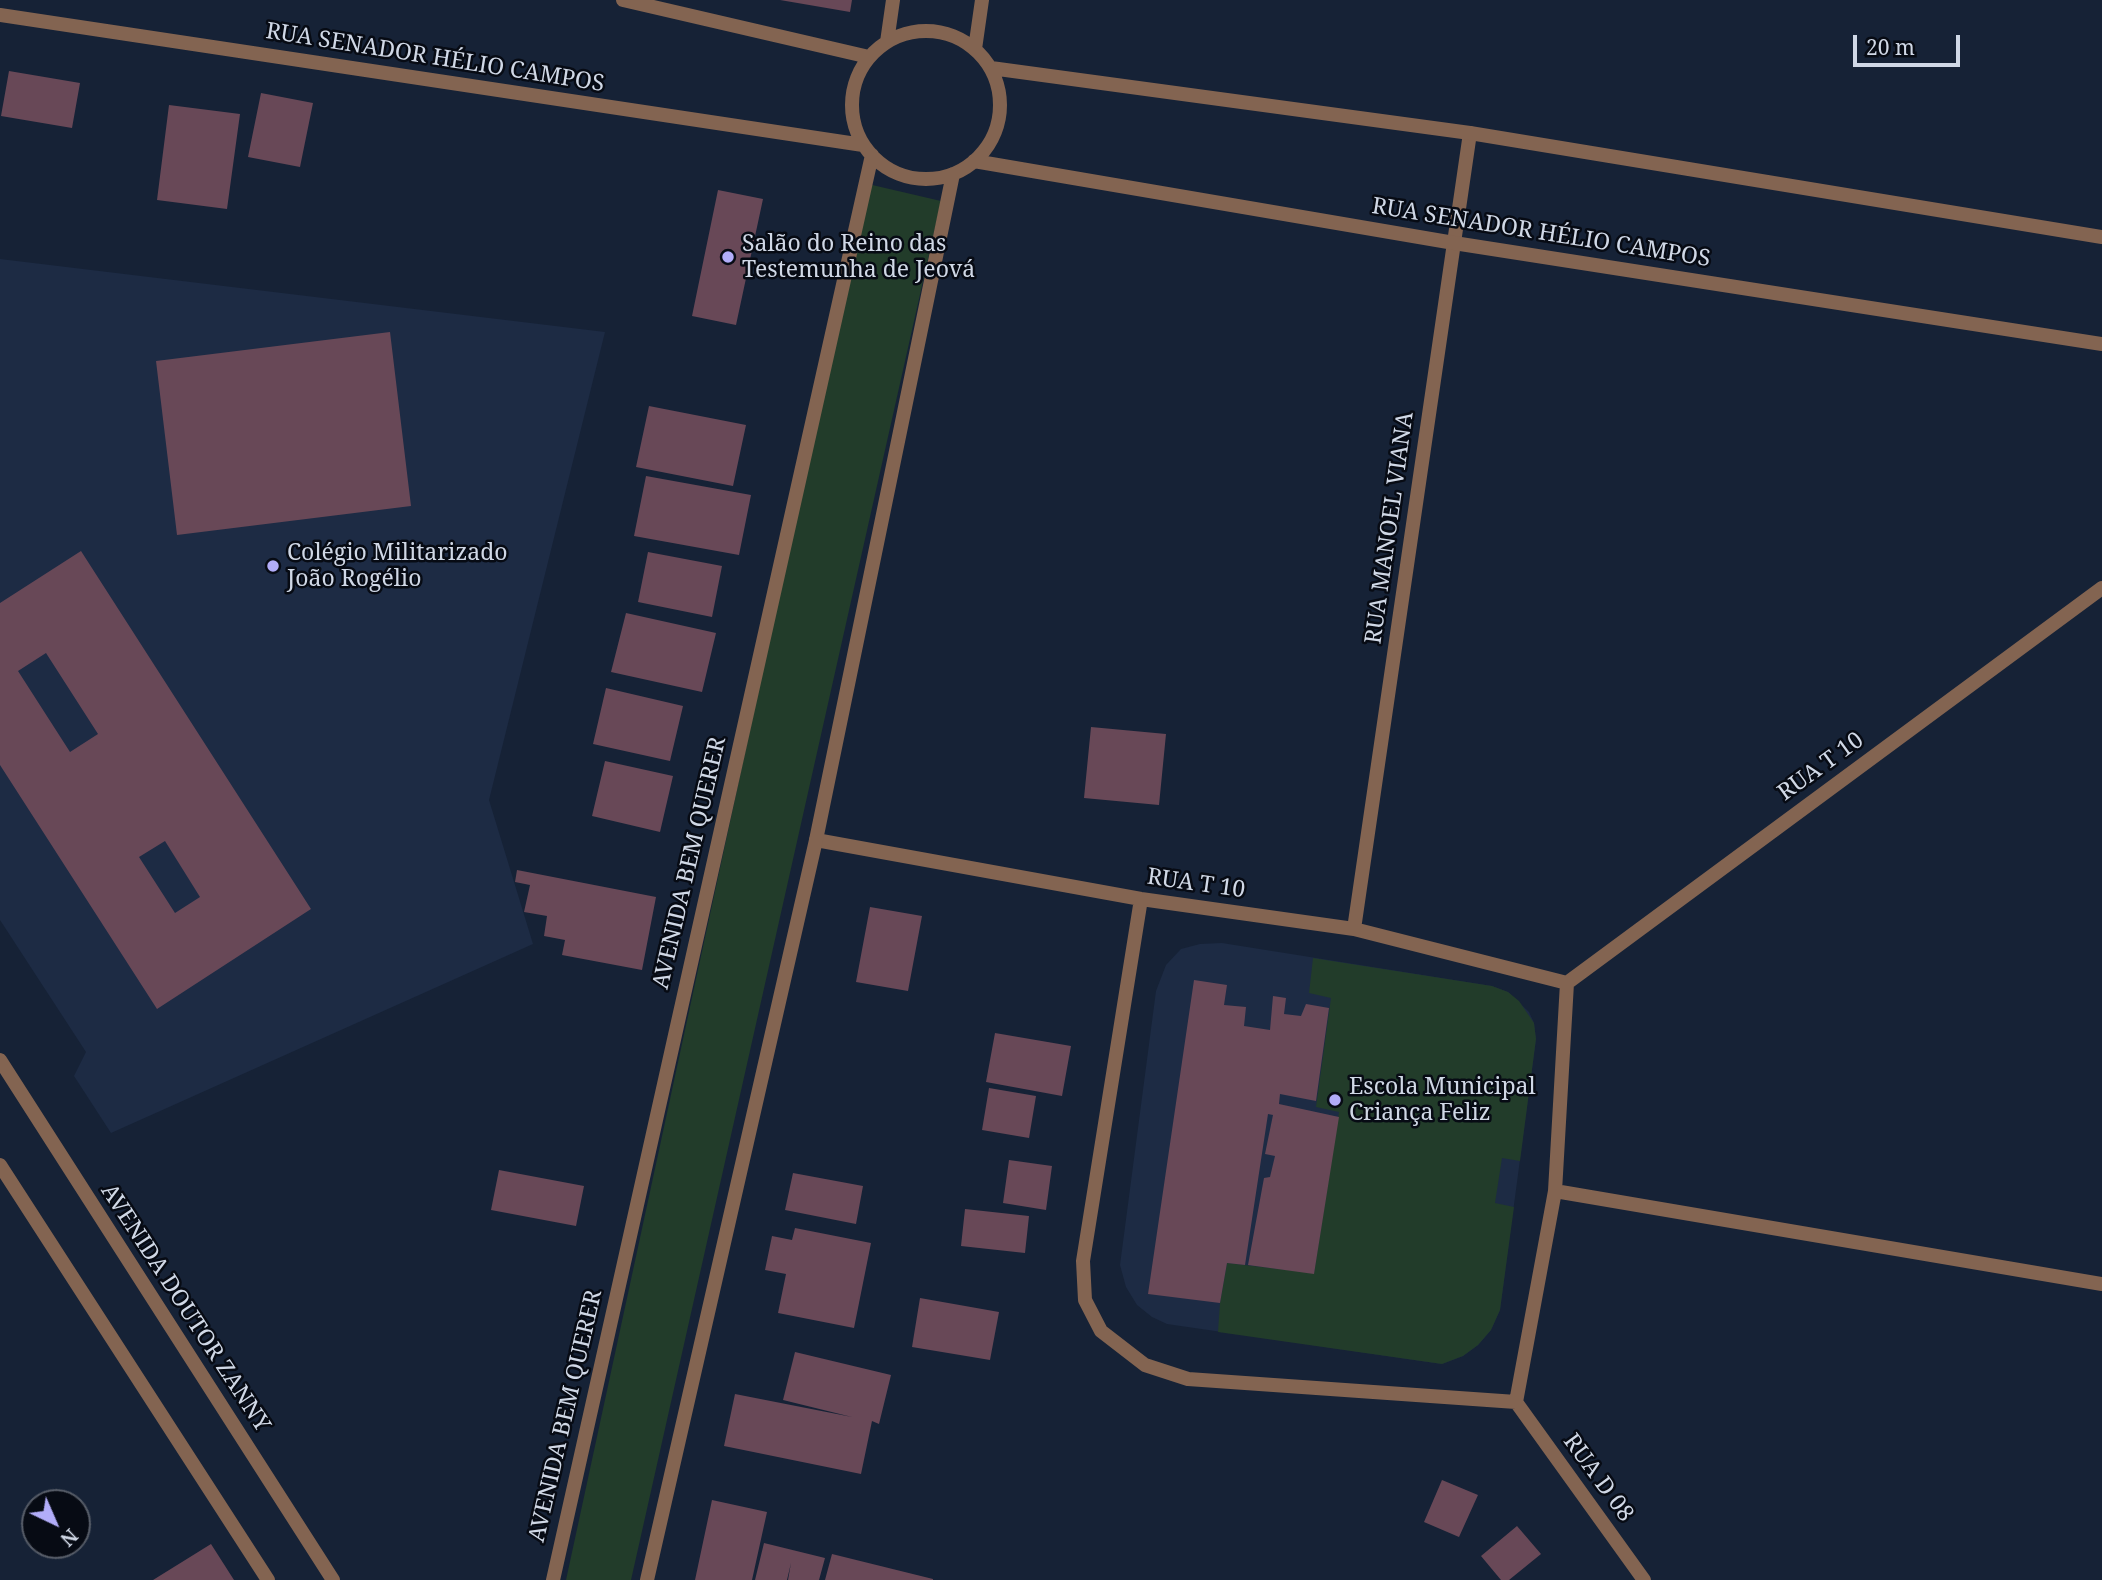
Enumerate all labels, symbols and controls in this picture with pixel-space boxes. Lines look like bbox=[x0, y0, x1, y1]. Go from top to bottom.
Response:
street label: RUA SENADOR HÉLIO CAMPOS bbox=[264, 18, 606, 98]
scale bar bbox=[1857, 21, 1964, 65]
text: 20 m bbox=[1866, 33, 1915, 61]
street label: RUA SENADOR HÉLIO CAMPOS bbox=[1370, 193, 1712, 273]
place label: Salão do Reino das Testemunha de Jeová bbox=[742, 230, 975, 284]
marker: Salão do Reino das Testemunha de Jeová bbox=[720, 249, 736, 265]
street label: RUA MANOEL VIANA bbox=[1360, 410, 1420, 646]
place label: Colégio Militarizado João Rogélio bbox=[287, 539, 508, 593]
marker: Colégio Militarizado João Rogélio bbox=[265, 558, 281, 574]
street label: RUA T 10 bbox=[1773, 727, 1869, 807]
street label: AVENIDA BEM QUERER bbox=[648, 734, 732, 992]
street label: RUA T 10 bbox=[1145, 863, 1247, 905]
place label: Escola Municipal Criança Feliz bbox=[1349, 1073, 1536, 1127]
marker: Escola Municipal Criança Feliz bbox=[1327, 1092, 1343, 1108]
street label: AVENIDA DOUTOR ZANNY bbox=[94, 1179, 276, 1437]
street label: AVENIDA BEM QUERER bbox=[524, 1287, 608, 1545]
street label: RUA D 08 bbox=[1557, 1429, 1639, 1527]
north arrow bbox=[21, 1489, 91, 1559]
text: N bbox=[55, 1523, 84, 1552]

